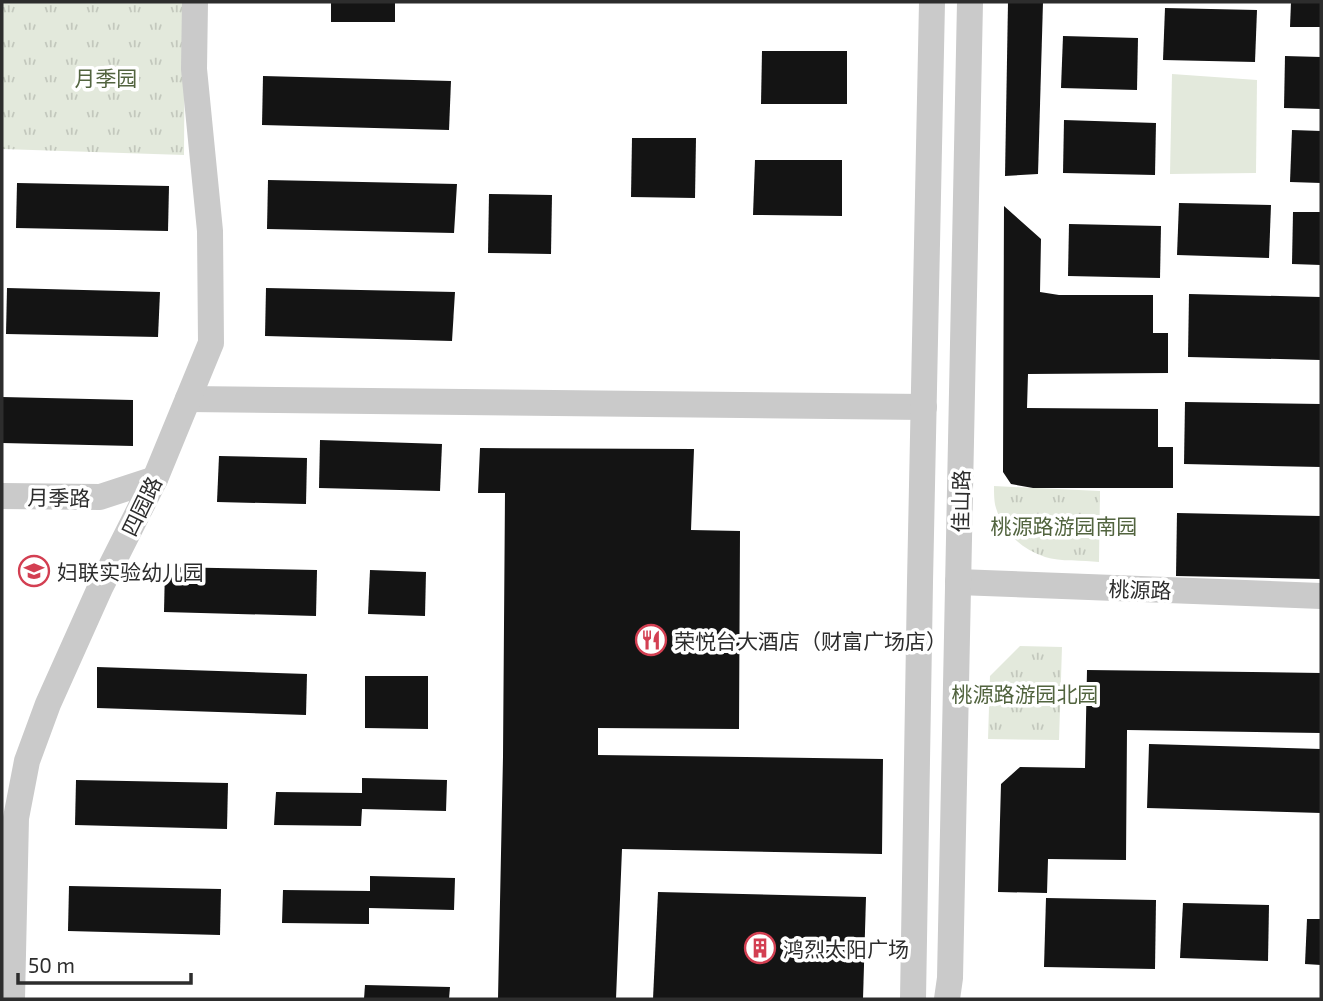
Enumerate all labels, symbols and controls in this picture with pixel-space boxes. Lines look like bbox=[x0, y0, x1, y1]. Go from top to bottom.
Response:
park label: 月季园 bbox=[75, 65, 138, 90]
street label: 佳山路 bbox=[947, 469, 973, 533]
street label: 四园路 bbox=[116, 472, 166, 540]
street label: 月季路 bbox=[27, 484, 91, 510]
park label: 桃源路游园南园 bbox=[991, 513, 1138, 538]
school or university icon: 妇联实验幼儿园 bbox=[17, 554, 51, 588]
place label: 妇联实验幼儿园 bbox=[57, 559, 204, 584]
street label: 桃源路 bbox=[1108, 575, 1172, 603]
restaurant icon: 荣悦台大酒店（财富广场店） bbox=[634, 623, 668, 657]
place label: 荣悦台大酒店（财富广场店） bbox=[674, 628, 947, 653]
park label: 桃源路游园北园 bbox=[952, 681, 1099, 706]
building icon: 鸿烈太阳广场 bbox=[743, 931, 777, 965]
place label: 鸿烈太阳广场 bbox=[783, 936, 909, 961]
scale bar bbox=[18, 942, 191, 986]
text: 50 m bbox=[28, 952, 75, 977]

